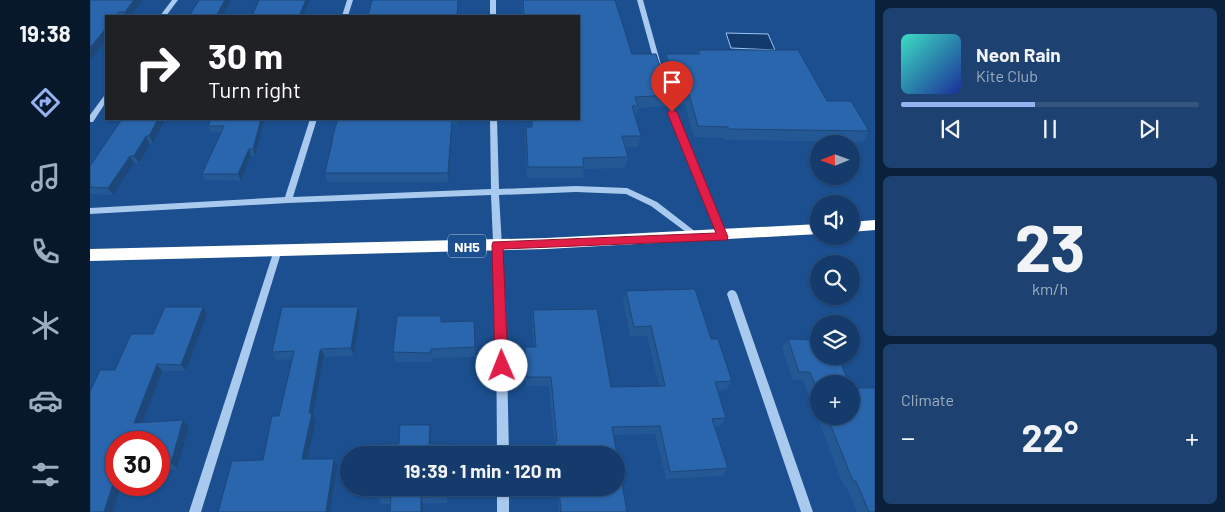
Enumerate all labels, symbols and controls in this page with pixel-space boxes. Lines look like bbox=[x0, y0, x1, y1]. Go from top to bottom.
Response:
text: 19:38 bbox=[19, 20, 71, 46]
text: 30 m bbox=[208, 34, 283, 76]
icon: right bbox=[125, 35, 190, 100]
text: Neon Rain bbox=[976, 43, 1061, 66]
pin bbox=[651, 61, 693, 112]
text: Kite Club bbox=[976, 66, 1038, 85]
icon: arrive bbox=[658, 68, 686, 96]
text: Turn right bbox=[208, 76, 301, 102]
icon: directions bbox=[28, 85, 63, 120]
icon: previous bbox=[937, 115, 965, 143]
icon: pause bbox=[1036, 115, 1064, 143]
icon: next bbox=[1135, 115, 1163, 143]
north arrow bbox=[810, 135, 860, 185]
map controls bbox=[810, 135, 860, 425]
icon: music bbox=[28, 160, 63, 195]
button: sound bbox=[810, 195, 860, 245]
text: 23 bbox=[1015, 207, 1085, 285]
icon: phone bbox=[28, 234, 63, 269]
road number: NH5 bbox=[448, 235, 486, 258]
button: search bbox=[810, 255, 860, 305]
text: km/h bbox=[1032, 279, 1068, 298]
icon: climate bbox=[28, 308, 63, 343]
button: layers bbox=[810, 315, 860, 365]
position arrow bbox=[475, 339, 527, 391]
button: + bbox=[810, 375, 860, 425]
icon: car bbox=[28, 383, 63, 418]
text: Climate bbox=[901, 390, 954, 409]
text: 22° bbox=[1022, 414, 1078, 460]
text: − bbox=[901, 420, 915, 454]
text: + bbox=[1185, 420, 1199, 454]
speed limit sign: 30 bbox=[105, 431, 170, 496]
icon: filters bbox=[28, 457, 63, 492]
text: 19:39 · 1 min · 120 m bbox=[404, 459, 561, 482]

